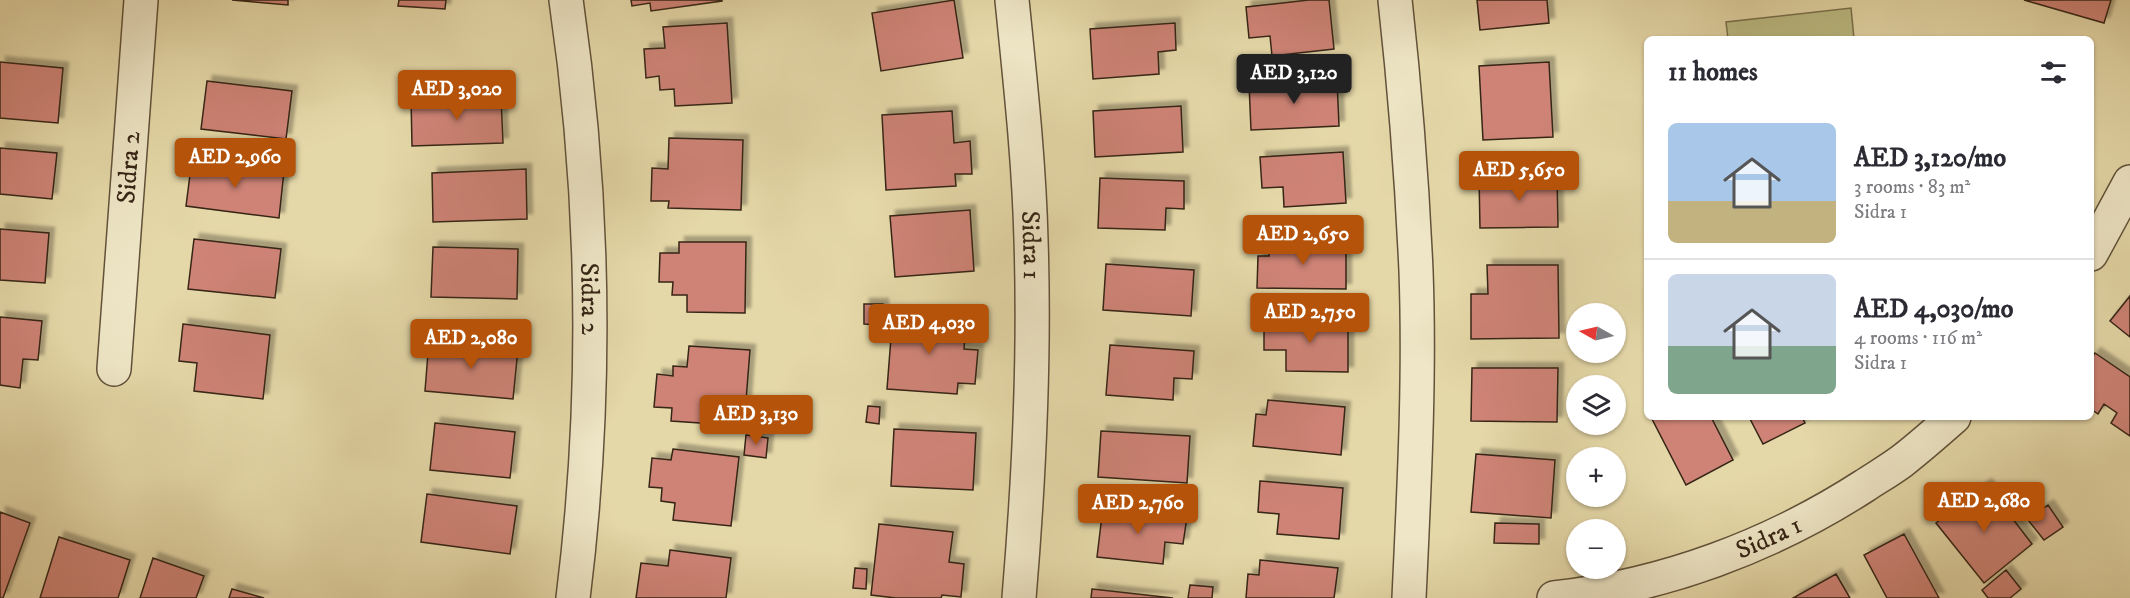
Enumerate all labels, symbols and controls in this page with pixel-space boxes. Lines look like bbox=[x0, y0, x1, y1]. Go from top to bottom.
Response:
pin: AED 3,120 bbox=[1225, 54, 1363, 105]
text: 11 homes bbox=[1668, 56, 1758, 89]
icon: filters bbox=[2037, 56, 2070, 89]
text: AED 3,120 bbox=[1251, 61, 1337, 86]
pin: AED 3,020 bbox=[388, 70, 526, 121]
text: AED 3,020 bbox=[412, 77, 502, 102]
street label: Sidra 2 bbox=[110, 130, 148, 205]
pin: AED 2,960 bbox=[166, 138, 304, 189]
text: AED 3,120/mo bbox=[1854, 142, 2006, 175]
text: AED 2,960 bbox=[189, 145, 281, 170]
icon: home bbox=[1716, 147, 1788, 219]
pin: AED 5,650 bbox=[1450, 151, 1588, 202]
text: AED 5,650 bbox=[1473, 158, 1565, 183]
text: 3 rooms · 83 m² bbox=[1854, 175, 1970, 200]
text: Sidra 1 bbox=[1854, 200, 1907, 225]
street label: Sidra 1 bbox=[1013, 210, 1048, 280]
pin: AED 2,650 bbox=[1234, 215, 1372, 266]
text: AED 2,650 bbox=[1257, 222, 1349, 247]
street label: Sidra 2 bbox=[573, 262, 606, 335]
pin: AED 2,750 bbox=[1241, 293, 1379, 344]
text: AED 4,030/mo bbox=[1854, 293, 2013, 326]
icon: home bbox=[1716, 298, 1788, 370]
text: AED 2,750 bbox=[1264, 300, 1356, 325]
north arrow bbox=[1566, 303, 1626, 363]
map controls bbox=[1566, 303, 1626, 579]
pin: AED 4,030 bbox=[860, 304, 998, 355]
text: AED 4,030 bbox=[883, 311, 975, 336]
pin: AED 2,080 bbox=[402, 319, 540, 370]
text: AED 2,080 bbox=[424, 326, 518, 351]
text: 4 rooms · 116 m² bbox=[1854, 326, 1982, 351]
text: Sidra 1 bbox=[1854, 351, 1907, 376]
button: layers bbox=[1566, 375, 1626, 435]
pin: AED 3,130 bbox=[687, 395, 825, 446]
text: AED 3,130 bbox=[714, 402, 798, 427]
button: + bbox=[1566, 447, 1626, 507]
pin: AED 2,680 bbox=[1915, 482, 2053, 533]
pin: AED 2,760 bbox=[1069, 484, 1207, 535]
text: AED 2,680 bbox=[1938, 489, 2030, 514]
text: AED 2,760 bbox=[1092, 491, 1184, 516]
street label: Sidra 1 bbox=[1731, 508, 1807, 567]
button: − bbox=[1566, 519, 1626, 579]

